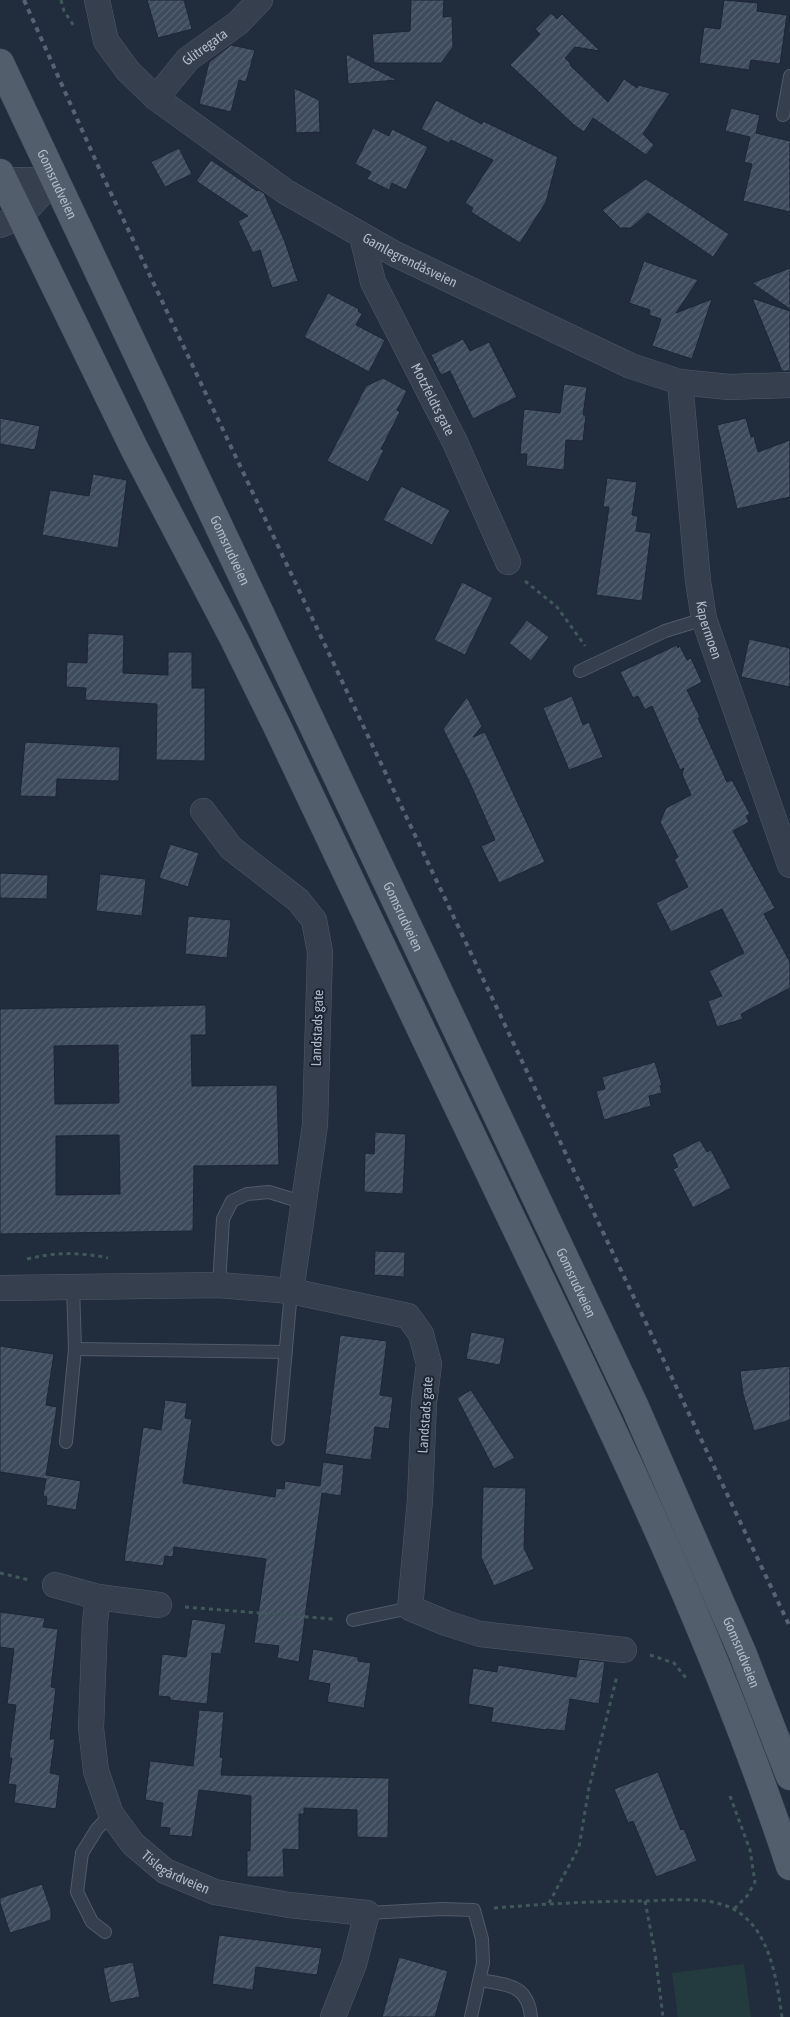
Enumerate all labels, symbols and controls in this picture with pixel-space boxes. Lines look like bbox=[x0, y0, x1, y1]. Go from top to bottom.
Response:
street label: Glitregata bbox=[178, 25, 230, 68]
street label: Gomsrudveien bbox=[34, 147, 80, 221]
street label: Gamlegrendåsveien bbox=[360, 229, 460, 290]
street label: Motzfeldts gate bbox=[408, 360, 458, 438]
street label: Gomsrudveien bbox=[207, 513, 254, 588]
street label: Kapermoen bbox=[693, 600, 725, 661]
street label: Gomsrudveien bbox=[380, 879, 427, 954]
street label: Landstads gate bbox=[308, 989, 326, 1067]
street label: Gomsrudveien bbox=[553, 1245, 600, 1320]
street label: Landstads gate bbox=[414, 1376, 436, 1454]
street label: Gomsrudveien bbox=[720, 1615, 763, 1690]
street label: Tislegårdveien bbox=[139, 1847, 212, 1897]

